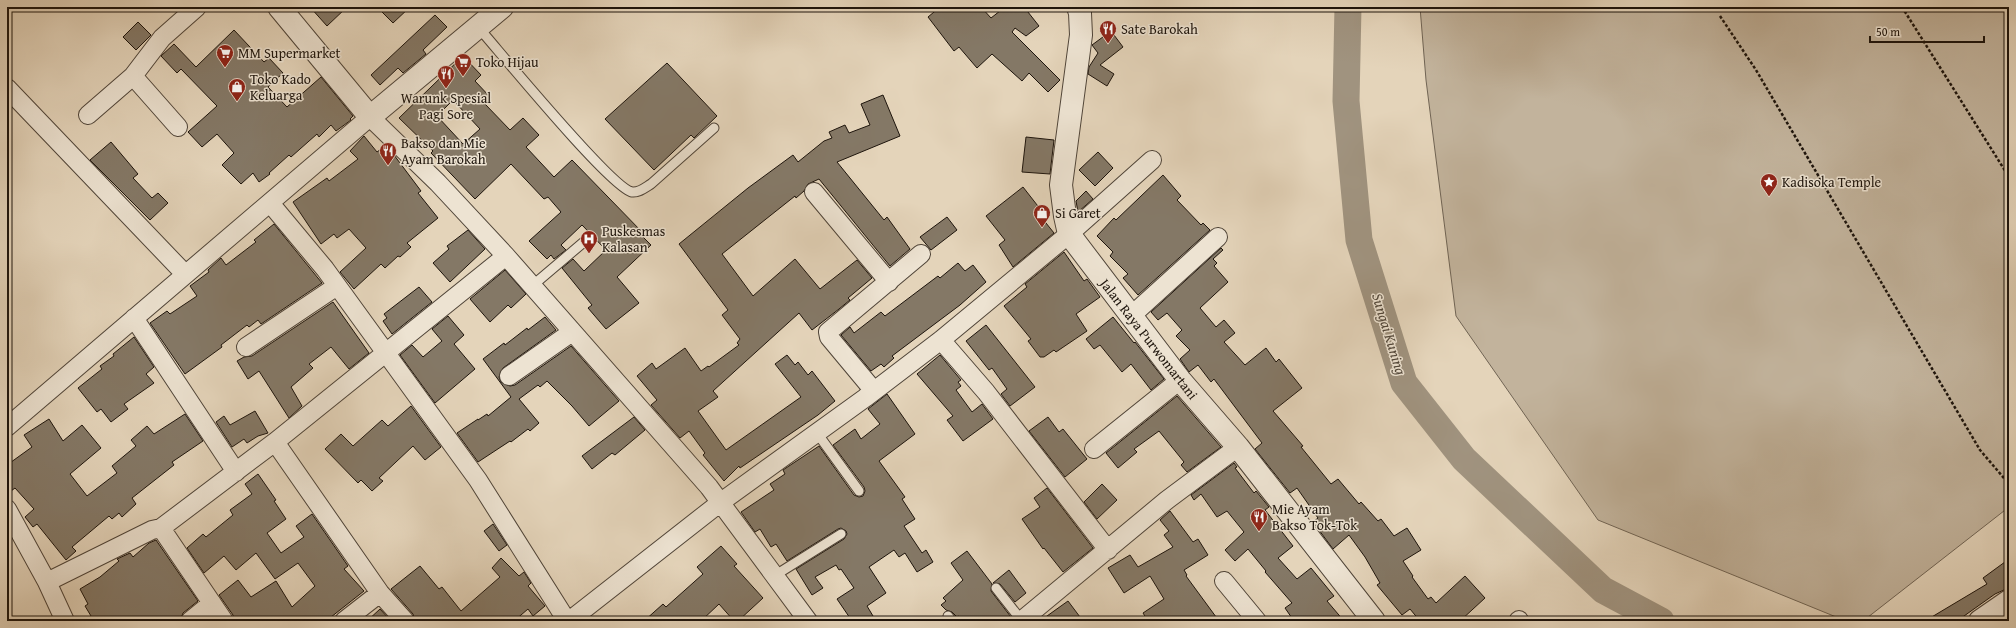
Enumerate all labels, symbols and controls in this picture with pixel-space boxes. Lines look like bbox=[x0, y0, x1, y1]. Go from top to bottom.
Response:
scale bar bbox=[1870, 18, 1984, 44]
restaurant icon: Sate Barokah bbox=[1098, 19, 1118, 44]
place label: Sate Barokah bbox=[1121, 19, 1198, 39]
text: 50 m bbox=[1876, 23, 1900, 40]
supermarket icon: MM Supermarket bbox=[215, 43, 235, 68]
place label: MM Supermarket bbox=[238, 43, 341, 63]
supermarket icon: Toko Hijau bbox=[453, 52, 473, 77]
place label: Toko Hijau bbox=[476, 52, 539, 72]
restaurant icon: Warunk Spesial Pagi Sore bbox=[436, 64, 456, 89]
place label: Toko Kado Keluarga bbox=[250, 69, 311, 105]
shop icon: Toko Kado Keluarga bbox=[227, 77, 247, 102]
place label: Warunk Spesial Pagi Sore bbox=[401, 88, 491, 124]
place label: Bakso dan Mie Ayam Barokah bbox=[401, 133, 486, 169]
restaurant icon: Bakso dan Mie Ayam Barokah bbox=[378, 141, 398, 166]
place icon: Kadisoka Temple bbox=[1759, 172, 1779, 197]
place label: Kadisoka Temple bbox=[1782, 172, 1882, 192]
shop icon: Si Garet bbox=[1032, 203, 1052, 228]
place label: Si Garet bbox=[1055, 203, 1101, 223]
place label: Puskesmas Kalasan bbox=[602, 221, 665, 257]
hospital icon: Puskesmas Kalasan bbox=[579, 229, 599, 254]
street label: Jalan Raya Purwomartani bbox=[1094, 273, 1203, 404]
water label: Sungai Kuning bbox=[1367, 290, 1412, 377]
place label: Mie Ayam Bakso Tok-Tok bbox=[1272, 499, 1358, 535]
restaurant icon: Mie Ayam Bakso Tok-Tok bbox=[1249, 507, 1269, 532]

